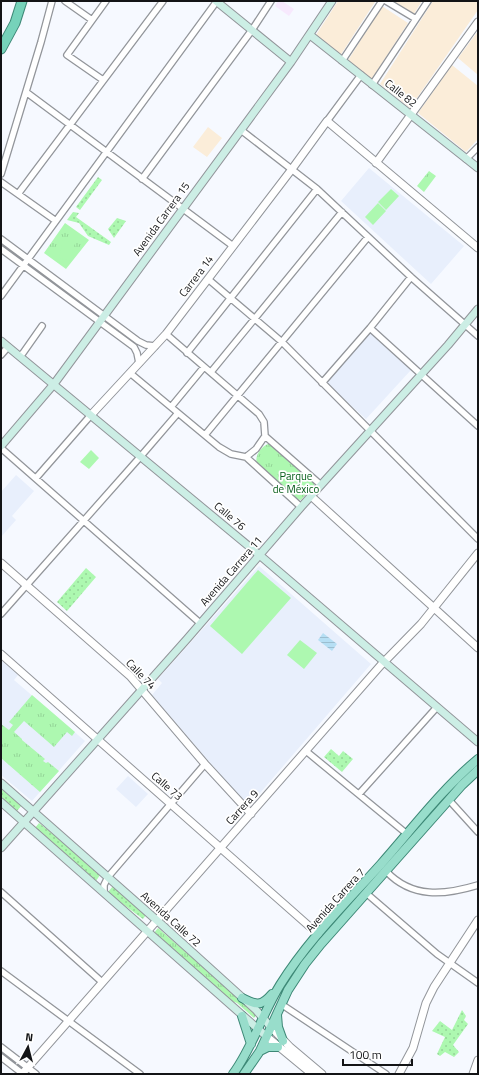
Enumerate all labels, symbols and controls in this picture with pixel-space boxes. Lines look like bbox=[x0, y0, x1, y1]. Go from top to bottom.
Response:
street label: Calle 82 bbox=[382, 75, 420, 111]
street label: Avenida Carrera 15 bbox=[129, 179, 193, 259]
street label: Carrera 14 bbox=[175, 252, 217, 300]
park label: Parque de México bbox=[273, 468, 319, 497]
street label: Calle 76 bbox=[211, 498, 249, 534]
street label: Avenida Carrera 11 bbox=[196, 533, 266, 609]
street label: Calle 74 bbox=[122, 655, 160, 693]
street label: Calle 73 bbox=[148, 768, 186, 804]
street label: Carrera 9 bbox=[222, 786, 262, 828]
street label: Avenida Carrera 7 bbox=[302, 864, 368, 936]
street label: Avenida Calle 72 bbox=[137, 888, 205, 950]
north arrow bbox=[8, 1027, 48, 1067]
text: N bbox=[24, 1029, 34, 1045]
scale bar bbox=[343, 1041, 412, 1067]
text: 100 m bbox=[349, 1045, 382, 1064]

